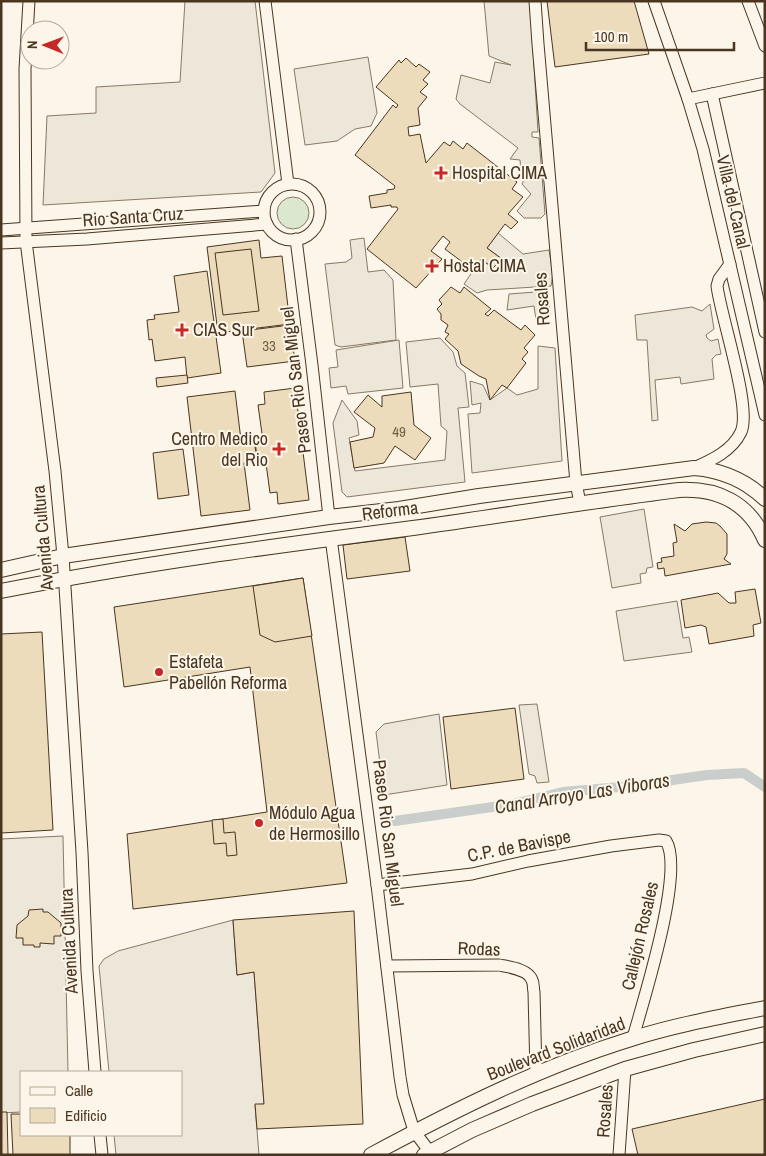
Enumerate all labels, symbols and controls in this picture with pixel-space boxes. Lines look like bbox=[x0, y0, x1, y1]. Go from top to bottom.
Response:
north arrow bbox=[20, 20, 70, 70]
scale bar bbox=[586, 20, 734, 52]
text: 100 m bbox=[594, 26, 628, 47]
text: N bbox=[23, 40, 41, 49]
street label: Villa del Canal bbox=[711, 153, 756, 251]
place label: Hospital CIMA bbox=[452, 160, 547, 185]
marker: Hospital CIMA bbox=[434, 166, 448, 180]
street label: Rio Santa Cruz bbox=[82, 201, 184, 232]
place label: Hostal CIMA bbox=[443, 253, 526, 278]
marker: Hostal CIMA bbox=[425, 259, 439, 273]
street label: Rosales bbox=[527, 272, 556, 327]
street label: Paseo Rio San Miguel bbox=[274, 305, 317, 455]
place label: CIAS Sur bbox=[193, 317, 255, 342]
marker: CIAS Sur bbox=[175, 323, 189, 337]
house number: 33 bbox=[262, 335, 276, 356]
house number: 49 bbox=[392, 421, 406, 442]
place label: Centro Medico del Rio bbox=[171, 426, 268, 472]
marker: Centro Medico del Rio bbox=[272, 442, 286, 456]
street label: Avenida Cultura bbox=[25, 484, 60, 593]
street label: Reforma bbox=[360, 495, 420, 526]
place label: Estafeta Pabellón Reforma bbox=[169, 649, 287, 695]
marker: Estafeta Pabellón Reforma bbox=[153, 666, 165, 678]
street label: Paseo Rio San Miguel bbox=[367, 758, 410, 908]
water label: Canal Arroyo Las Viboras bbox=[493, 766, 672, 820]
place label: Módulo Agua de Hermosillo bbox=[269, 800, 360, 846]
marker: Módulo Agua de Hermosillo bbox=[253, 817, 265, 829]
street label: C.P. de Bavispe bbox=[465, 823, 573, 868]
street label: Callejón Rosales bbox=[615, 879, 664, 993]
street label: Avenida Cultura bbox=[53, 888, 84, 995]
street label: Rodas bbox=[457, 935, 501, 962]
street label: Boulevard Solidaridad bbox=[483, 1011, 628, 1086]
legend bbox=[20, 1071, 182, 1136]
text: Calle bbox=[65, 1080, 93, 1101]
street label: Rosales bbox=[590, 1083, 619, 1138]
text: Edificio bbox=[65, 1105, 107, 1126]

